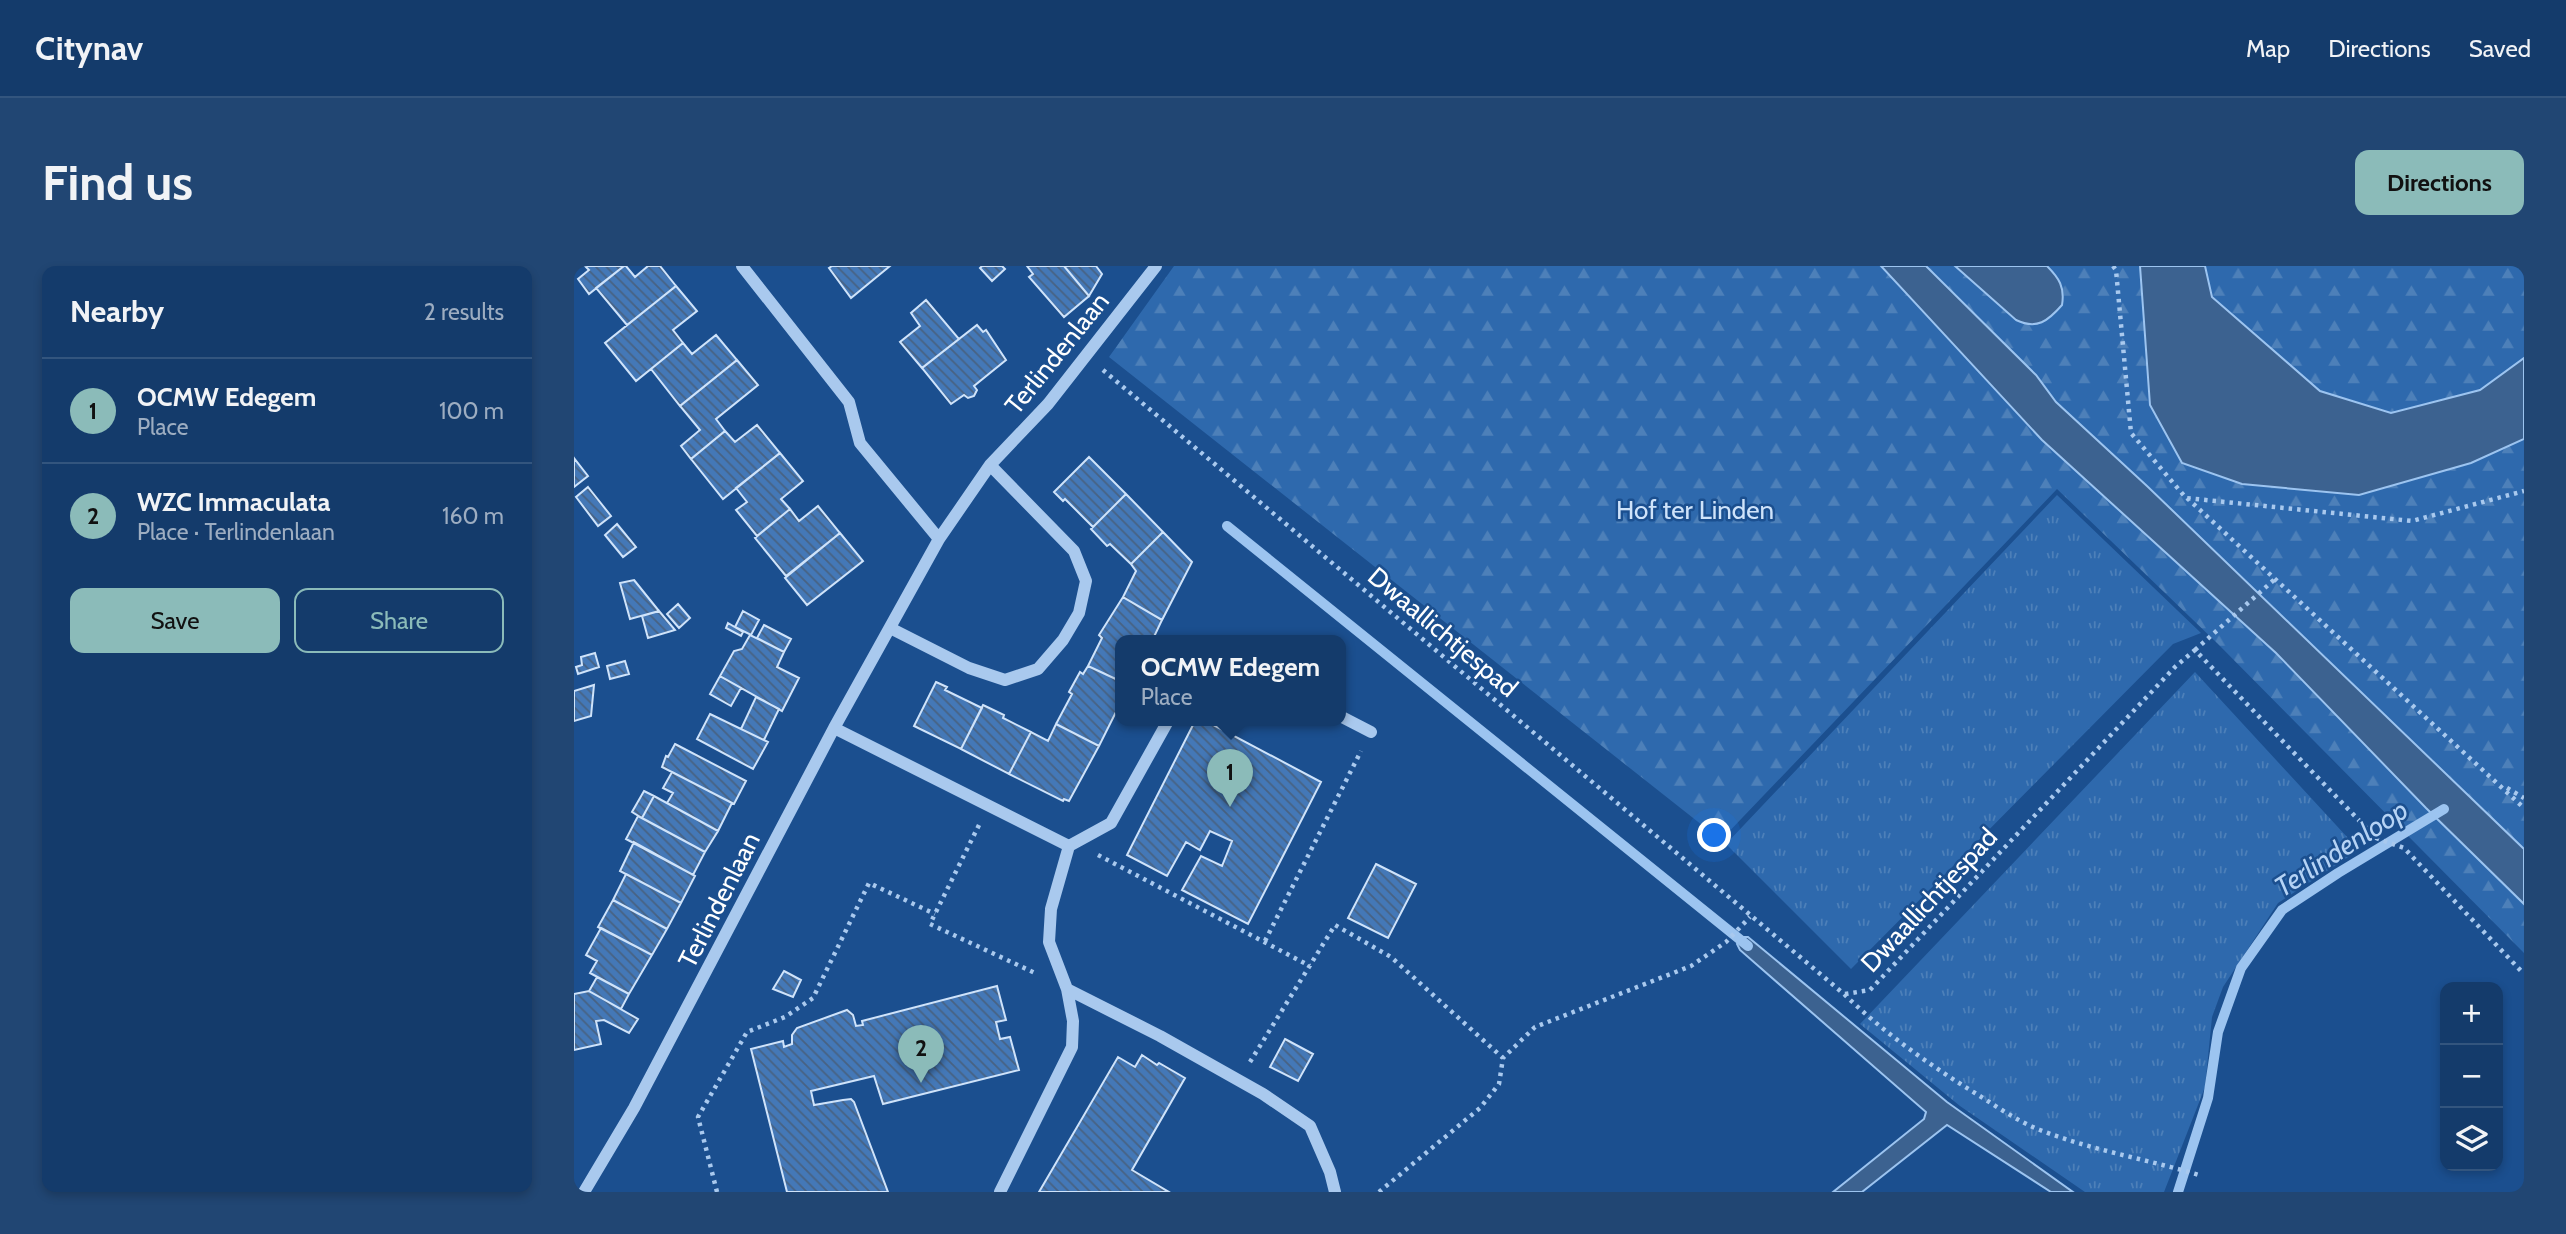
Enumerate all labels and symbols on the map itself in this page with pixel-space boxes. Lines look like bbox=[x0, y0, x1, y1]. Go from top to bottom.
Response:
street label: Terlindenlaan bbox=[998, 286, 1116, 420]
park label: Hof ter Linden bbox=[1616, 494, 1774, 526]
street label: Dwaallichtjespad bbox=[1362, 560, 1524, 704]
pin: 1 bbox=[1207, 749, 1253, 807]
water label: Terlindenloop bbox=[2268, 792, 2414, 904]
your location bbox=[1697, 818, 1731, 852]
street label: Dwaallichtjespad bbox=[1854, 821, 2004, 979]
street label: Terlindenlaan bbox=[671, 827, 767, 973]
pin: 2 bbox=[898, 1025, 944, 1083]

